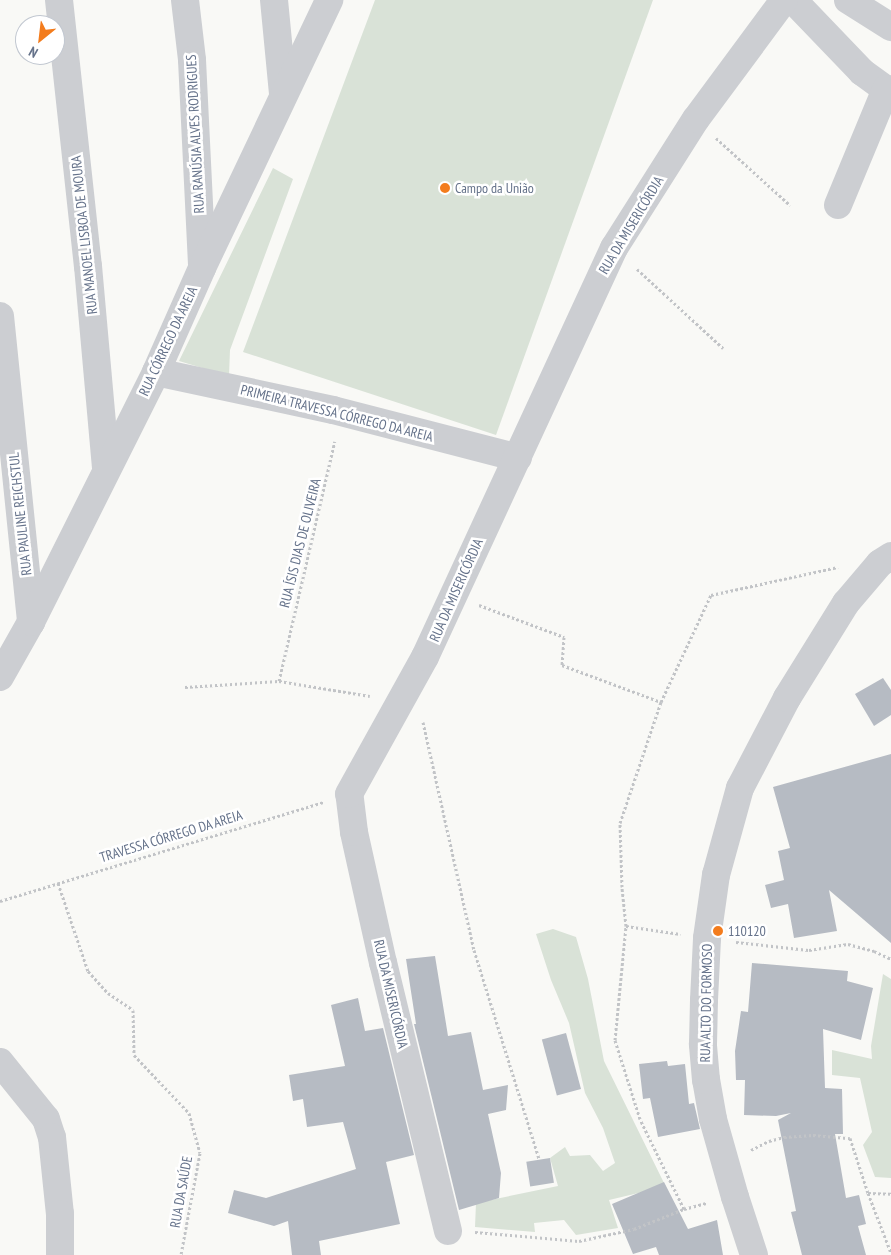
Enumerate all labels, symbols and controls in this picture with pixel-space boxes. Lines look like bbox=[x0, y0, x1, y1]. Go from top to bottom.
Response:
north arrow bbox=[15, 15, 65, 65]
text: N bbox=[26, 43, 41, 62]
street label: RUA RANÚSIA ALVES RODRIGUES bbox=[182, 53, 208, 215]
street label: RUA MANOEL LISBOA DE MOURA bbox=[67, 154, 101, 316]
street label: RUA DA MISERICÓRDIA bbox=[595, 173, 667, 277]
place label: Campo da União bbox=[455, 180, 534, 196]
marker: Campo da União bbox=[439, 182, 451, 194]
street label: RUA CÓRREGO DA AREIA bbox=[135, 283, 201, 399]
street label: PRIMEIRA TRAVESSA CÓRREGO DA AREIA bbox=[238, 381, 436, 445]
street label: RUA PAULINE REICHSTUL bbox=[5, 451, 35, 577]
street label: RUA ÍSIS DIAS DE OLIVEIRA bbox=[276, 476, 324, 610]
street label: RUA DA MISERICÓRDIA bbox=[426, 535, 486, 645]
street label: TRAVESSA CÓRREGO DA AREIA bbox=[97, 806, 245, 866]
place label: 110120 bbox=[728, 923, 766, 939]
marker: 110120 bbox=[712, 925, 724, 937]
street label: RUA DA MISERICÓRDIA bbox=[370, 937, 412, 1051]
street label: RUA ALTO DO FORMOSO bbox=[697, 943, 715, 1063]
street label: RUA DA SAÚDE bbox=[166, 1154, 196, 1230]

